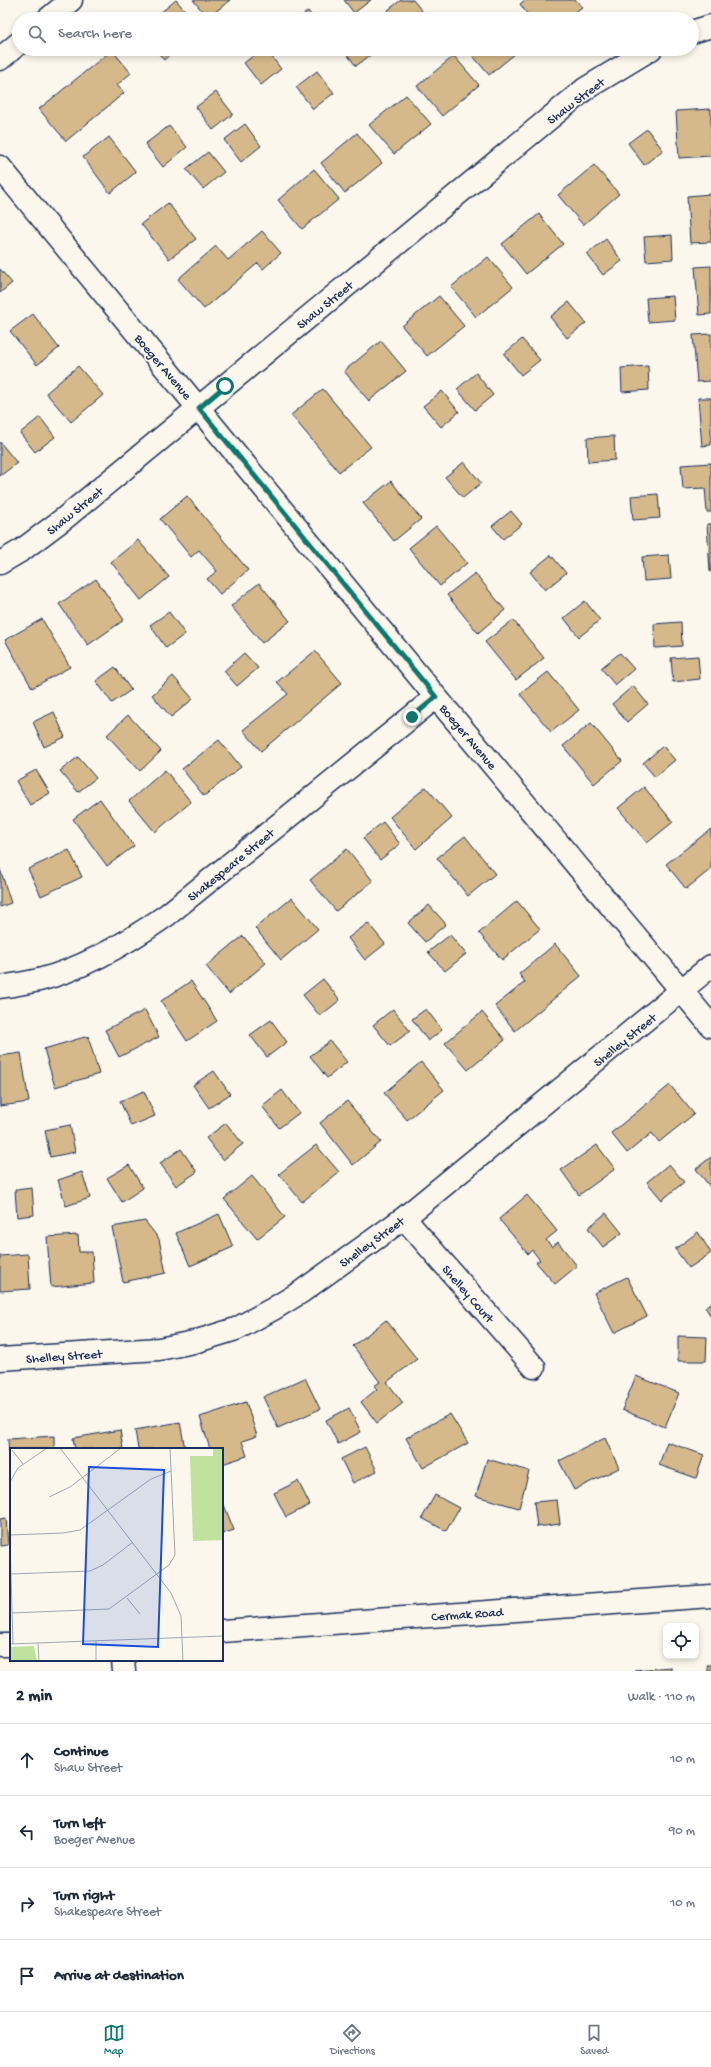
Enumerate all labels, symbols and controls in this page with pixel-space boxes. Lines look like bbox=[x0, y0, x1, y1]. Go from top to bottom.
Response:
search box bbox=[12, 12, 699, 56]
icon: search bbox=[26, 23, 48, 45]
text: Search here bbox=[58, 25, 132, 43]
street label: Shaw Street bbox=[545, 75, 610, 128]
street label: Shaw Street bbox=[294, 278, 358, 333]
street label: Boeger Avenue bbox=[130, 331, 194, 404]
route start bbox=[216, 377, 234, 395]
street label: Shaw Street bbox=[44, 484, 108, 539]
street label: Boeger Avenue bbox=[435, 701, 499, 774]
route end bbox=[403, 708, 421, 726]
street label: Shakespeare Street bbox=[185, 825, 279, 905]
street label: Shelley Street bbox=[591, 1010, 661, 1071]
street label: Shelley Street bbox=[337, 1214, 409, 1272]
street label: Shelley Court bbox=[438, 1263, 497, 1328]
street label: Shelley Street bbox=[26, 1347, 104, 1368]
inset map bbox=[10, 1448, 223, 1661]
street label: Cermak Road bbox=[431, 1605, 505, 1625]
map controls bbox=[663, 1623, 699, 1659]
button: locate bbox=[663, 1623, 699, 1659]
text: 2 min bbox=[16, 1687, 52, 1707]
text: Walk · 110 m bbox=[628, 1690, 695, 1705]
text: Continue bbox=[54, 1743, 108, 1761]
icon: ahead bbox=[16, 1749, 38, 1771]
text: 10 m bbox=[670, 1752, 695, 1767]
text: Shaw Street bbox=[54, 1761, 122, 1776]
text: Turn left bbox=[54, 1815, 105, 1833]
icon: left bbox=[16, 1821, 38, 1843]
text: 90 m bbox=[669, 1824, 695, 1839]
text: Boeger Avenue bbox=[54, 1833, 135, 1848]
text: Turn right bbox=[54, 1887, 114, 1905]
icon: right bbox=[16, 1893, 38, 1915]
text: 10 m bbox=[670, 1896, 695, 1911]
text: Shakespeare Street bbox=[54, 1905, 161, 1920]
icon: arrive bbox=[16, 1965, 38, 1987]
text: Arrive at destination bbox=[54, 1967, 184, 1985]
tab: Map bbox=[103, 2022, 125, 2058]
tab: Directions bbox=[330, 2022, 375, 2058]
tab: Saved bbox=[580, 2022, 608, 2058]

